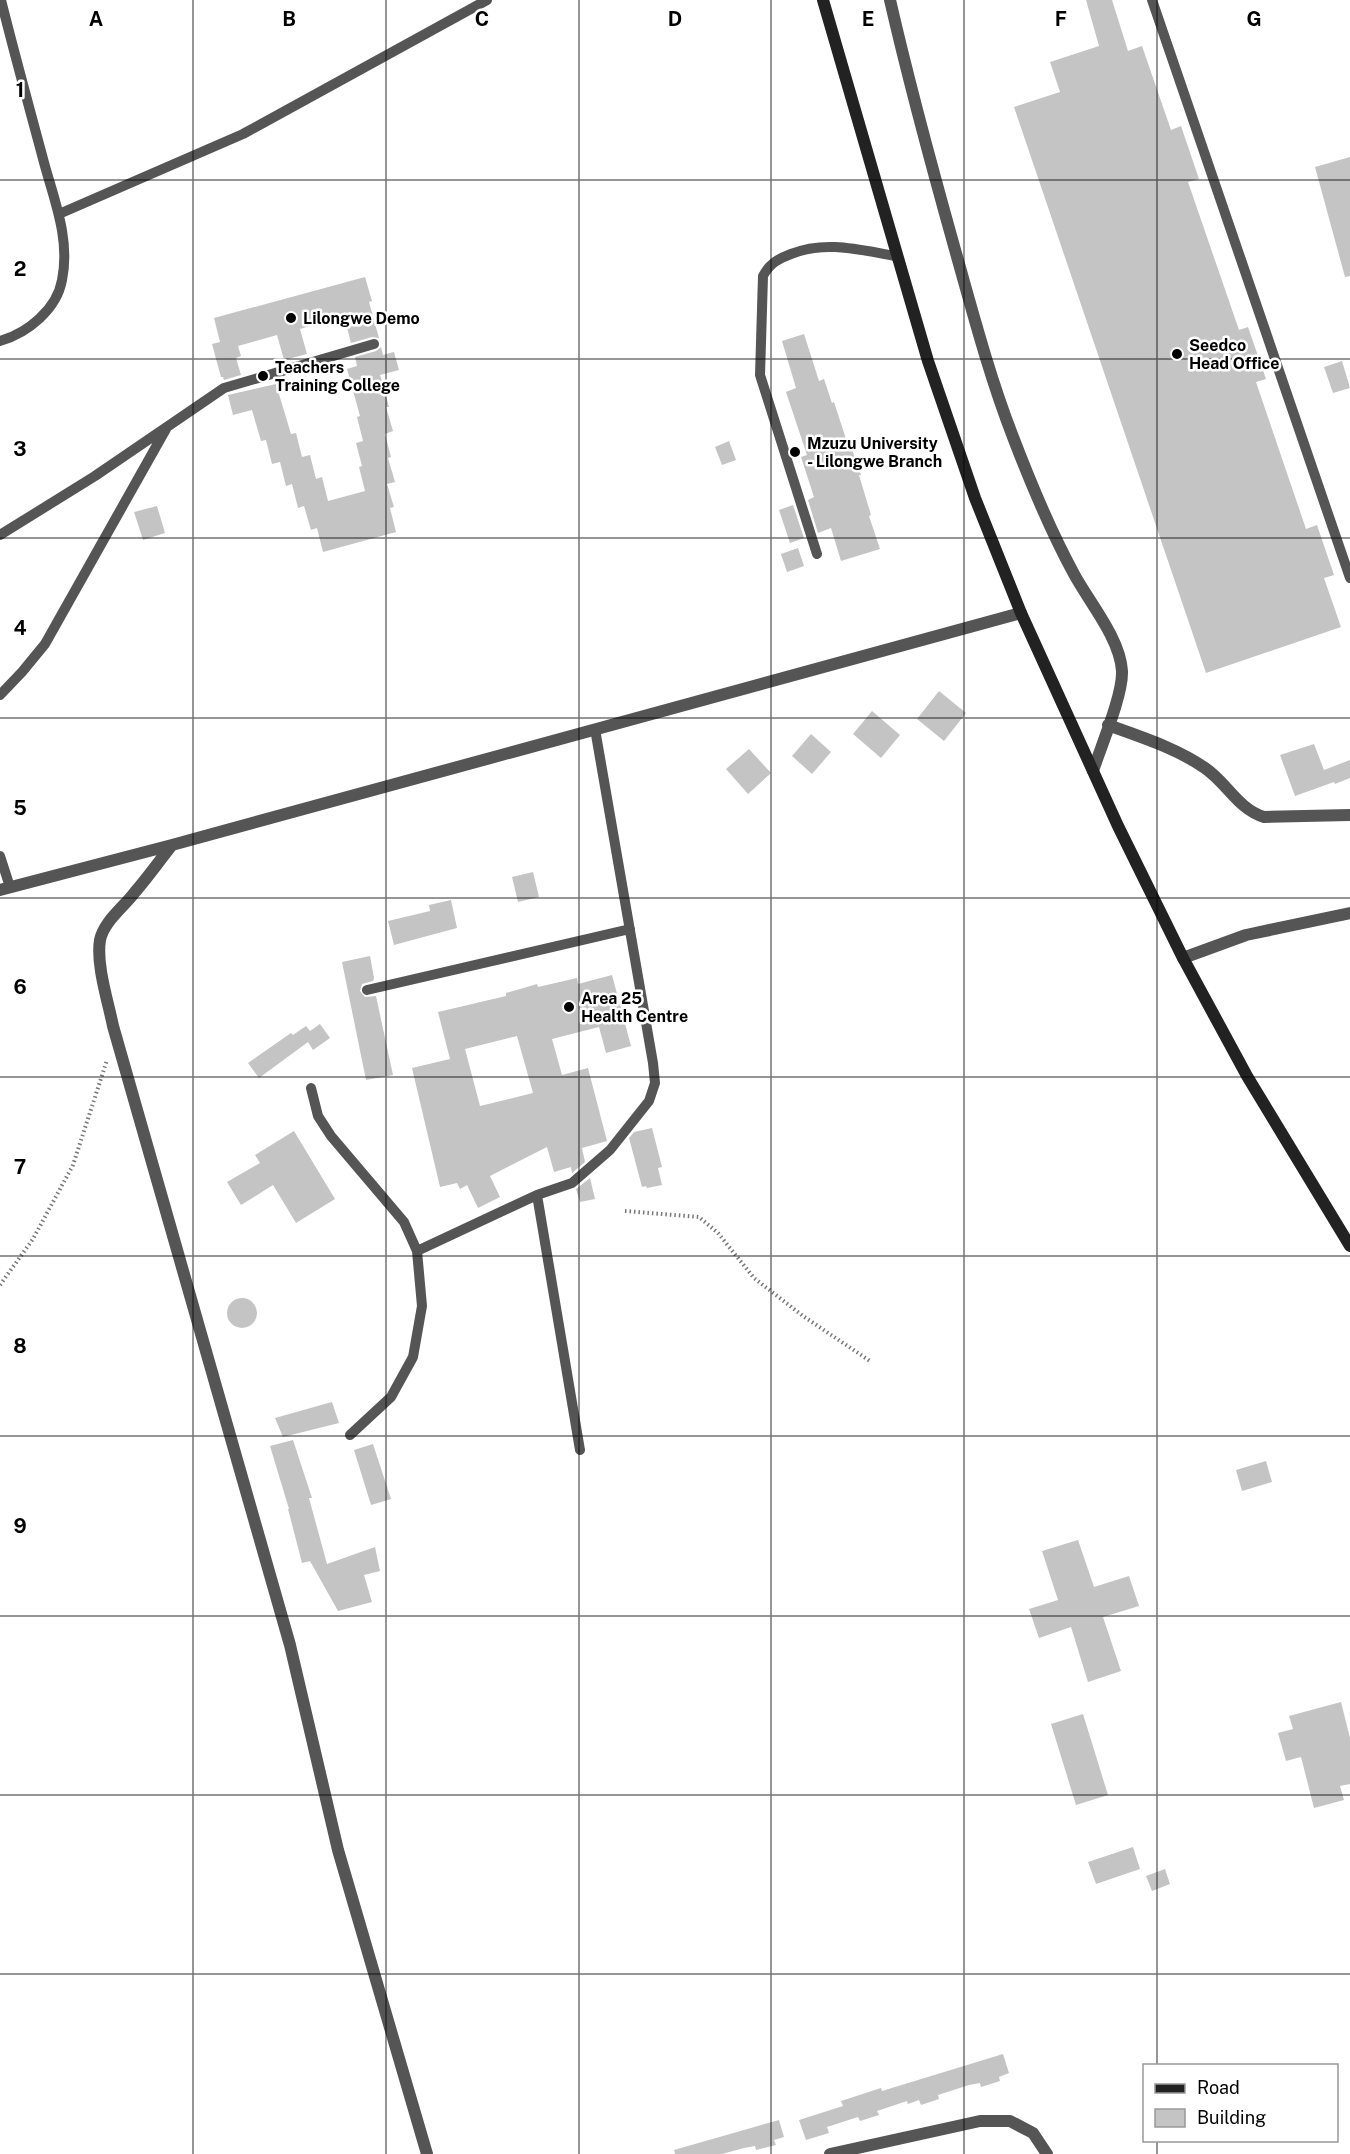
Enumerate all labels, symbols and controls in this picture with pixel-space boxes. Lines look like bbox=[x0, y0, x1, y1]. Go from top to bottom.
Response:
text: A bbox=[89, 7, 103, 31]
text: B bbox=[282, 7, 296, 31]
text: C bbox=[475, 7, 489, 31]
text: D bbox=[668, 7, 682, 31]
text: E bbox=[862, 7, 874, 31]
text: F bbox=[1055, 7, 1067, 31]
text: G bbox=[1246, 7, 1262, 31]
text: 1 bbox=[16, 78, 24, 102]
text: 2 bbox=[14, 257, 26, 281]
place label: Lilongwe Demo bbox=[303, 309, 420, 328]
marker: Lilongwe Demo bbox=[284, 311, 298, 325]
place label: Seedco Head Office bbox=[1189, 336, 1280, 373]
marker: Seedco Head Office bbox=[1170, 347, 1184, 361]
place label: Teachers Training College bbox=[275, 358, 400, 395]
marker: Teachers Training College bbox=[256, 369, 270, 383]
place label: Mzuzu University - Lilongwe Branch bbox=[807, 434, 942, 471]
text: 3 bbox=[13, 437, 27, 461]
marker: Mzuzu University - Lilongwe Branch bbox=[788, 445, 802, 459]
text: 4 bbox=[13, 616, 27, 640]
text: 5 bbox=[13, 796, 27, 820]
text: 6 bbox=[13, 975, 27, 999]
place label: Area 25 Health Centre bbox=[581, 989, 688, 1026]
marker: Area 25 Health Centre bbox=[562, 1000, 576, 1014]
text: 7 bbox=[14, 1155, 26, 1179]
text: 8 bbox=[13, 1334, 27, 1358]
text: 9 bbox=[13, 1514, 27, 1538]
legend bbox=[1143, 2064, 1338, 2142]
text: Road bbox=[1197, 2077, 1240, 2098]
text: Building bbox=[1197, 2107, 1266, 2128]

